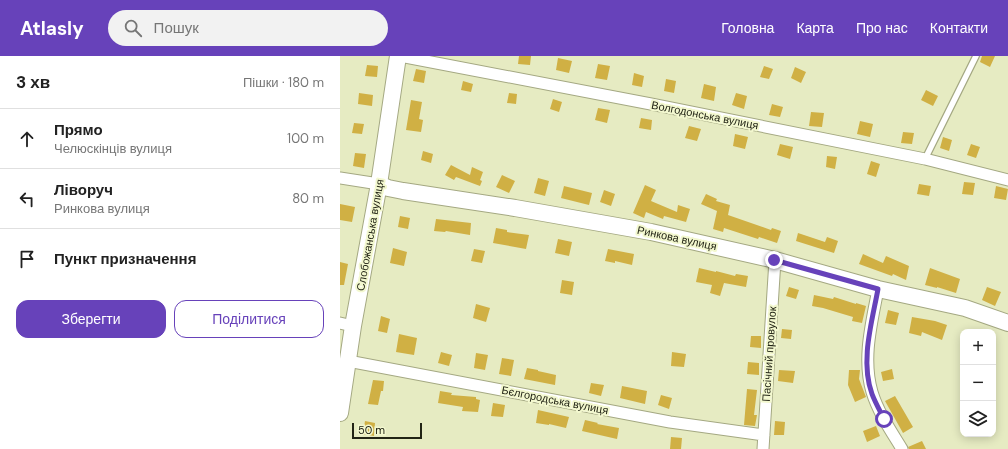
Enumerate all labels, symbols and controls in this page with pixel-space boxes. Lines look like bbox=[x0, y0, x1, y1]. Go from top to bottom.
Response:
search box bbox=[108, 10, 388, 46]
text: Atlasly bbox=[20, 16, 84, 41]
icon: search bbox=[122, 17, 144, 39]
text: Пошук bbox=[154, 18, 199, 38]
text: Головна bbox=[721, 19, 774, 37]
text: Карта bbox=[796, 19, 834, 37]
text: Про нас bbox=[856, 19, 908, 37]
text: Контакти bbox=[930, 19, 988, 37]
text: 3 хв bbox=[16, 71, 50, 93]
text: Пішки · 180 m bbox=[243, 74, 324, 91]
street label: Волгодонська вулиця bbox=[650, 98, 760, 132]
text: Прямо bbox=[54, 120, 103, 140]
icon: ahead bbox=[16, 128, 38, 150]
text: 100 m bbox=[287, 130, 324, 147]
text: Челюскінців вулиця bbox=[54, 140, 172, 157]
street label: Слобожанська вулиця bbox=[353, 178, 387, 292]
text: Ліворуч bbox=[54, 180, 113, 200]
icon: left bbox=[16, 188, 38, 210]
text: 80 m bbox=[292, 190, 324, 207]
text: Ринкова вулиця bbox=[54, 200, 150, 217]
street label: Ринкова вулиця bbox=[636, 223, 718, 253]
icon: arrive bbox=[16, 248, 38, 270]
text: Пункт призначення bbox=[54, 249, 196, 269]
route end bbox=[765, 251, 783, 269]
button: Зберегти bbox=[16, 300, 166, 338]
button: Поділитися bbox=[174, 300, 324, 338]
street label: Пасічний провулок bbox=[759, 306, 779, 402]
map controls bbox=[960, 329, 996, 437]
button: + bbox=[960, 329, 996, 365]
button: − bbox=[960, 365, 996, 401]
street label: Бєлгородська вулиця bbox=[500, 383, 610, 417]
button: layers bbox=[960, 401, 996, 437]
route start bbox=[875, 410, 893, 428]
scale bar bbox=[352, 421, 422, 440]
text: 50 m bbox=[358, 423, 385, 437]

